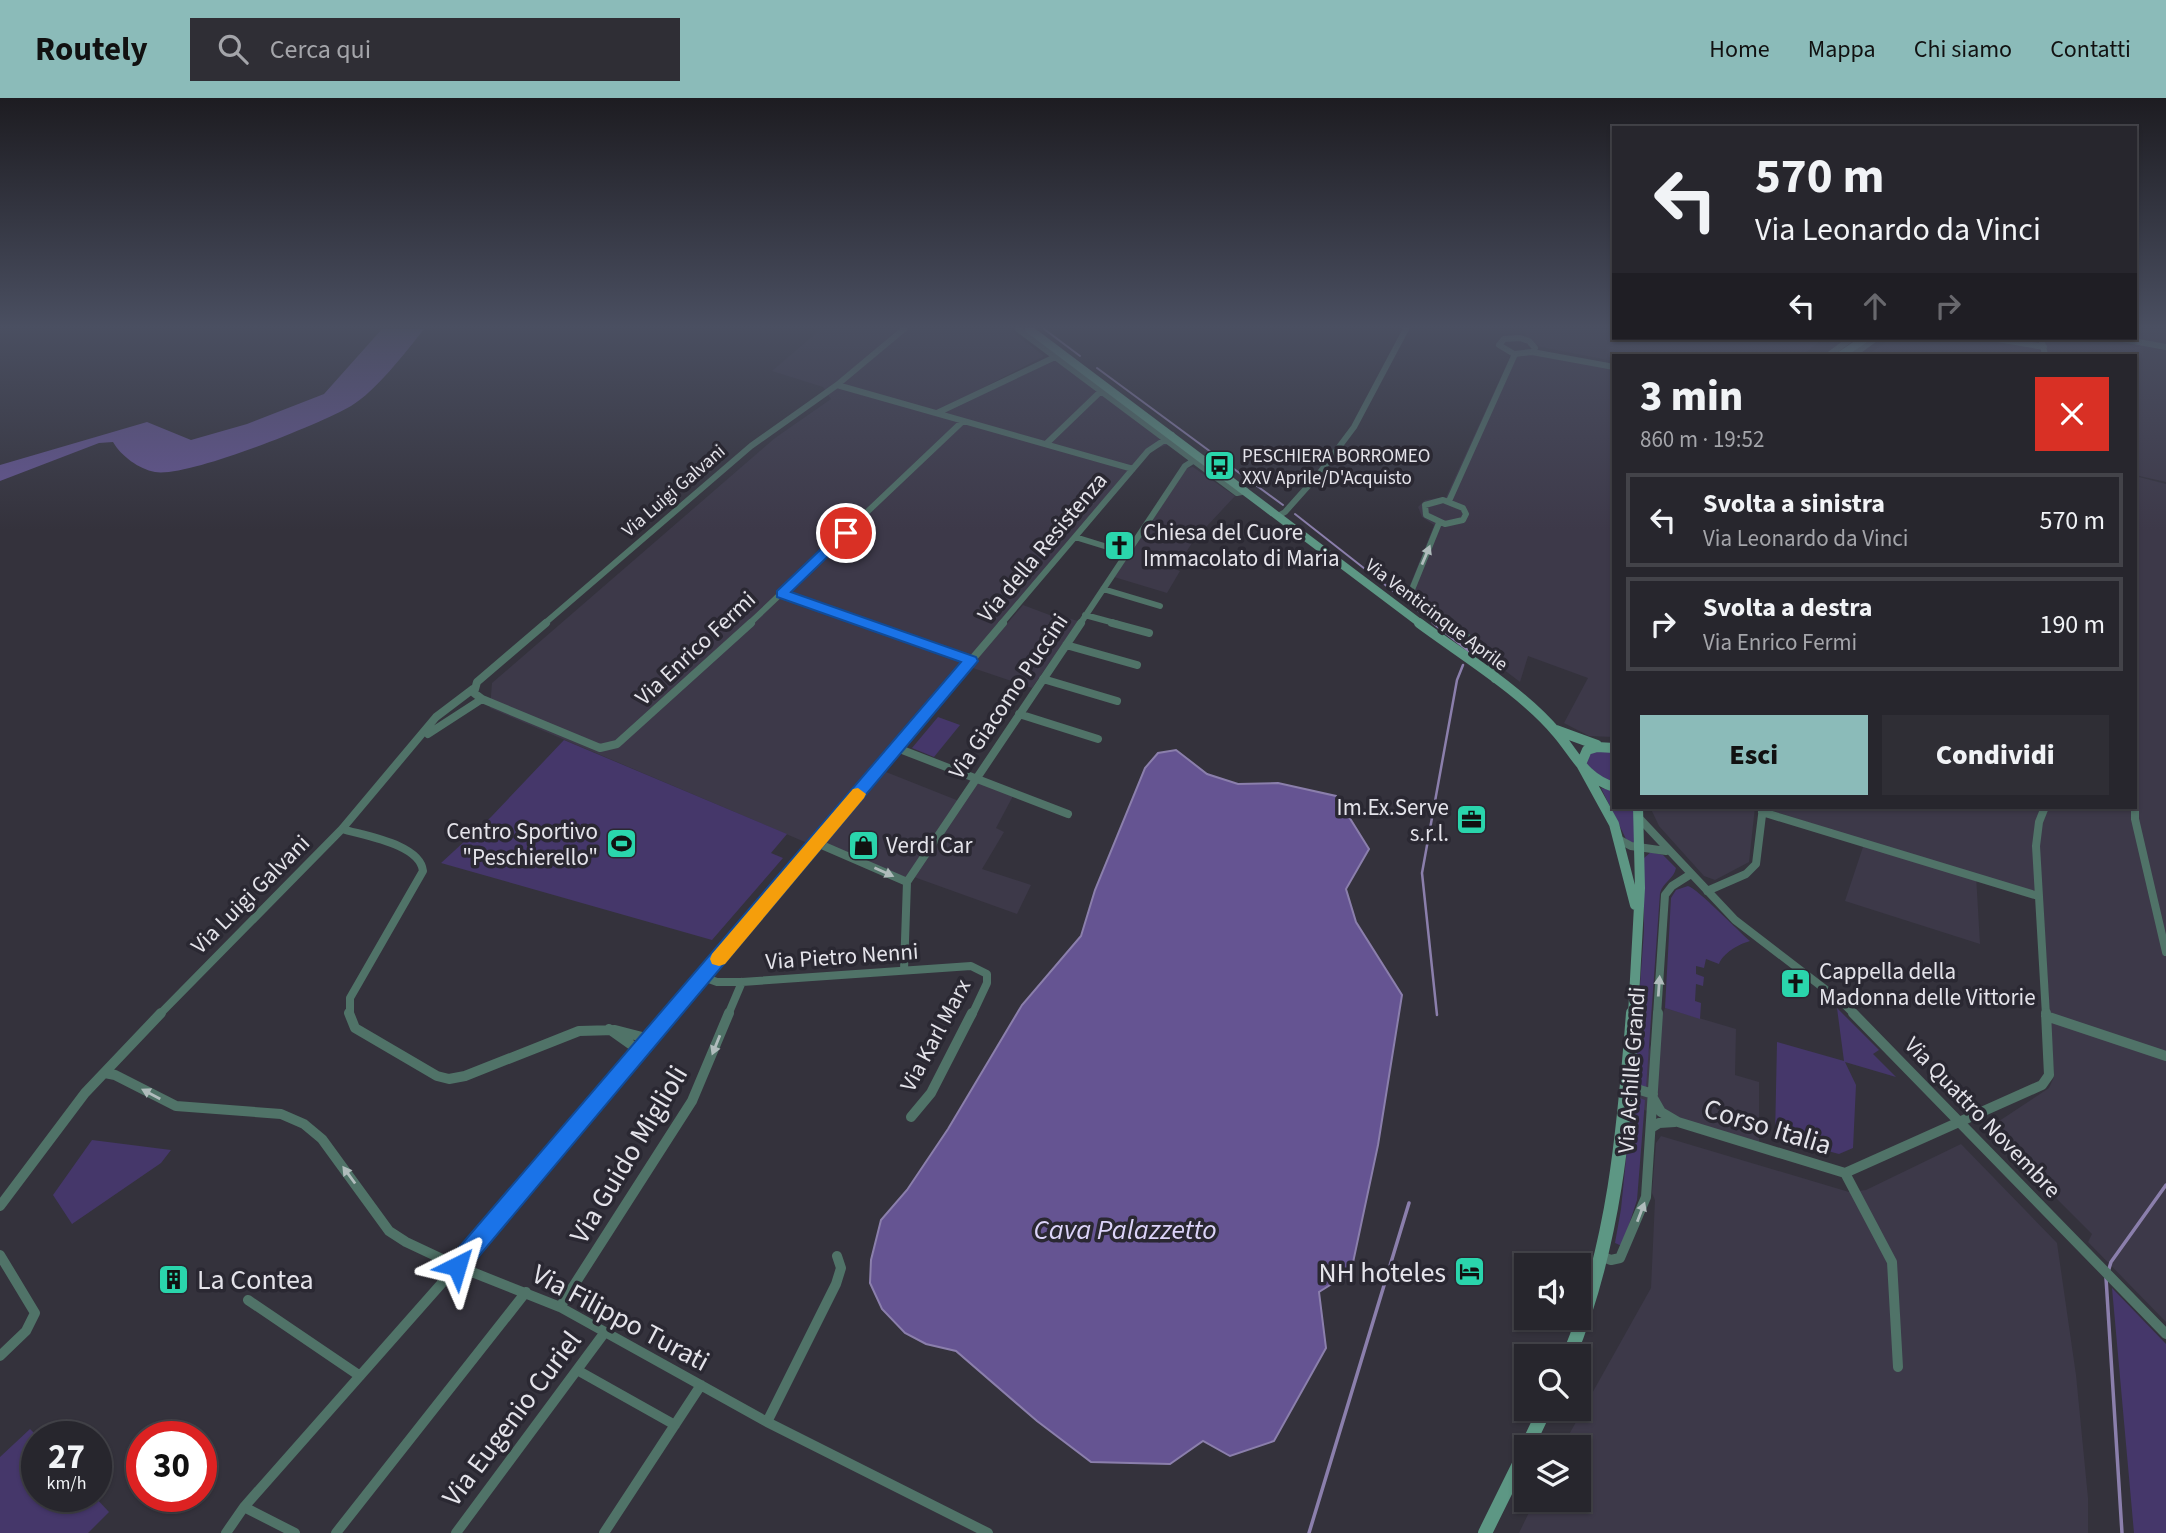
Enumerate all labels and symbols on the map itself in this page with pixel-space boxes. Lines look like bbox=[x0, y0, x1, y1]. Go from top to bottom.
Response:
street label: Via Luigi Galvani bbox=[616, 439, 732, 544]
place label: PESCHIERA BORROMEO XXV Aprile/D'Acquisto bbox=[1242, 443, 1431, 492]
bus stop icon: PESCHIERA BORROMEO XXV Aprile/D'Acquisto bbox=[1202, 449, 1236, 483]
street label: Via della Resistenza bbox=[970, 465, 1115, 629]
pin bbox=[816, 503, 876, 563]
place label: Chiesa del Cuore Immacolato di Maria bbox=[1143, 516, 1339, 575]
church icon: Chiesa del Cuore Immacolato di Maria bbox=[1103, 528, 1137, 562]
one-way arrow bbox=[1420, 545, 1432, 565]
street label: Via Venticinque Aprile bbox=[1359, 553, 1513, 678]
street label: Via Enrico Fermi bbox=[628, 584, 763, 713]
street label: Via Giacomo Puccini bbox=[941, 607, 1076, 786]
place label: Im.Ex.Serve s.r.l. bbox=[1337, 791, 1449, 850]
office icon: Im.Ex.Serve s.r.l. bbox=[1455, 803, 1489, 837]
place label: Centro Sportivo "Peschierello" bbox=[446, 815, 598, 874]
street label: Via Luigi Galvani bbox=[183, 827, 317, 961]
sports icon: Centro Sportivo "Peschierello" bbox=[604, 827, 638, 861]
shop icon: Verdi Car bbox=[846, 828, 880, 862]
place label: Verdi Car bbox=[886, 829, 973, 862]
one-way arrow bbox=[874, 867, 895, 878]
street label: Via Pietro Nenni bbox=[764, 935, 920, 978]
place label: Cappella della Madonna delle Vittorie bbox=[1819, 955, 2036, 1014]
church icon: Cappella della Madonna delle Vittorie bbox=[1779, 967, 1813, 1001]
street label: Via Karl Marx bbox=[892, 973, 979, 1098]
one-way arrow bbox=[1654, 975, 1665, 997]
street label: Via Achille Grandi bbox=[1609, 986, 1654, 1154]
street label: Via Quattro Novembre bbox=[1897, 1029, 2068, 1205]
one-way arrow bbox=[711, 1035, 722, 1056]
street label: Via Guido Miglioli bbox=[560, 1058, 698, 1251]
one-way arrow bbox=[140, 1088, 160, 1100]
street label: Corso Italia bbox=[1699, 1089, 1837, 1165]
one-way arrow bbox=[342, 1166, 356, 1184]
one-way arrow bbox=[1636, 1201, 1647, 1222]
water label: Cava Palazzetto bbox=[1033, 1210, 1217, 1250]
position arrow bbox=[420, 1229, 494, 1303]
place label: NH hoteles bbox=[1318, 1253, 1446, 1293]
street label: Via Filippo Turati bbox=[525, 1254, 716, 1381]
hotel icon: NH hoteles bbox=[1452, 1255, 1486, 1289]
place label: La Contea bbox=[197, 1260, 314, 1300]
building icon: La Contea bbox=[157, 1262, 191, 1296]
street label: Via Eugenio Curiel bbox=[433, 1323, 591, 1515]
speed limit sign: 30 bbox=[126, 1421, 217, 1512]

